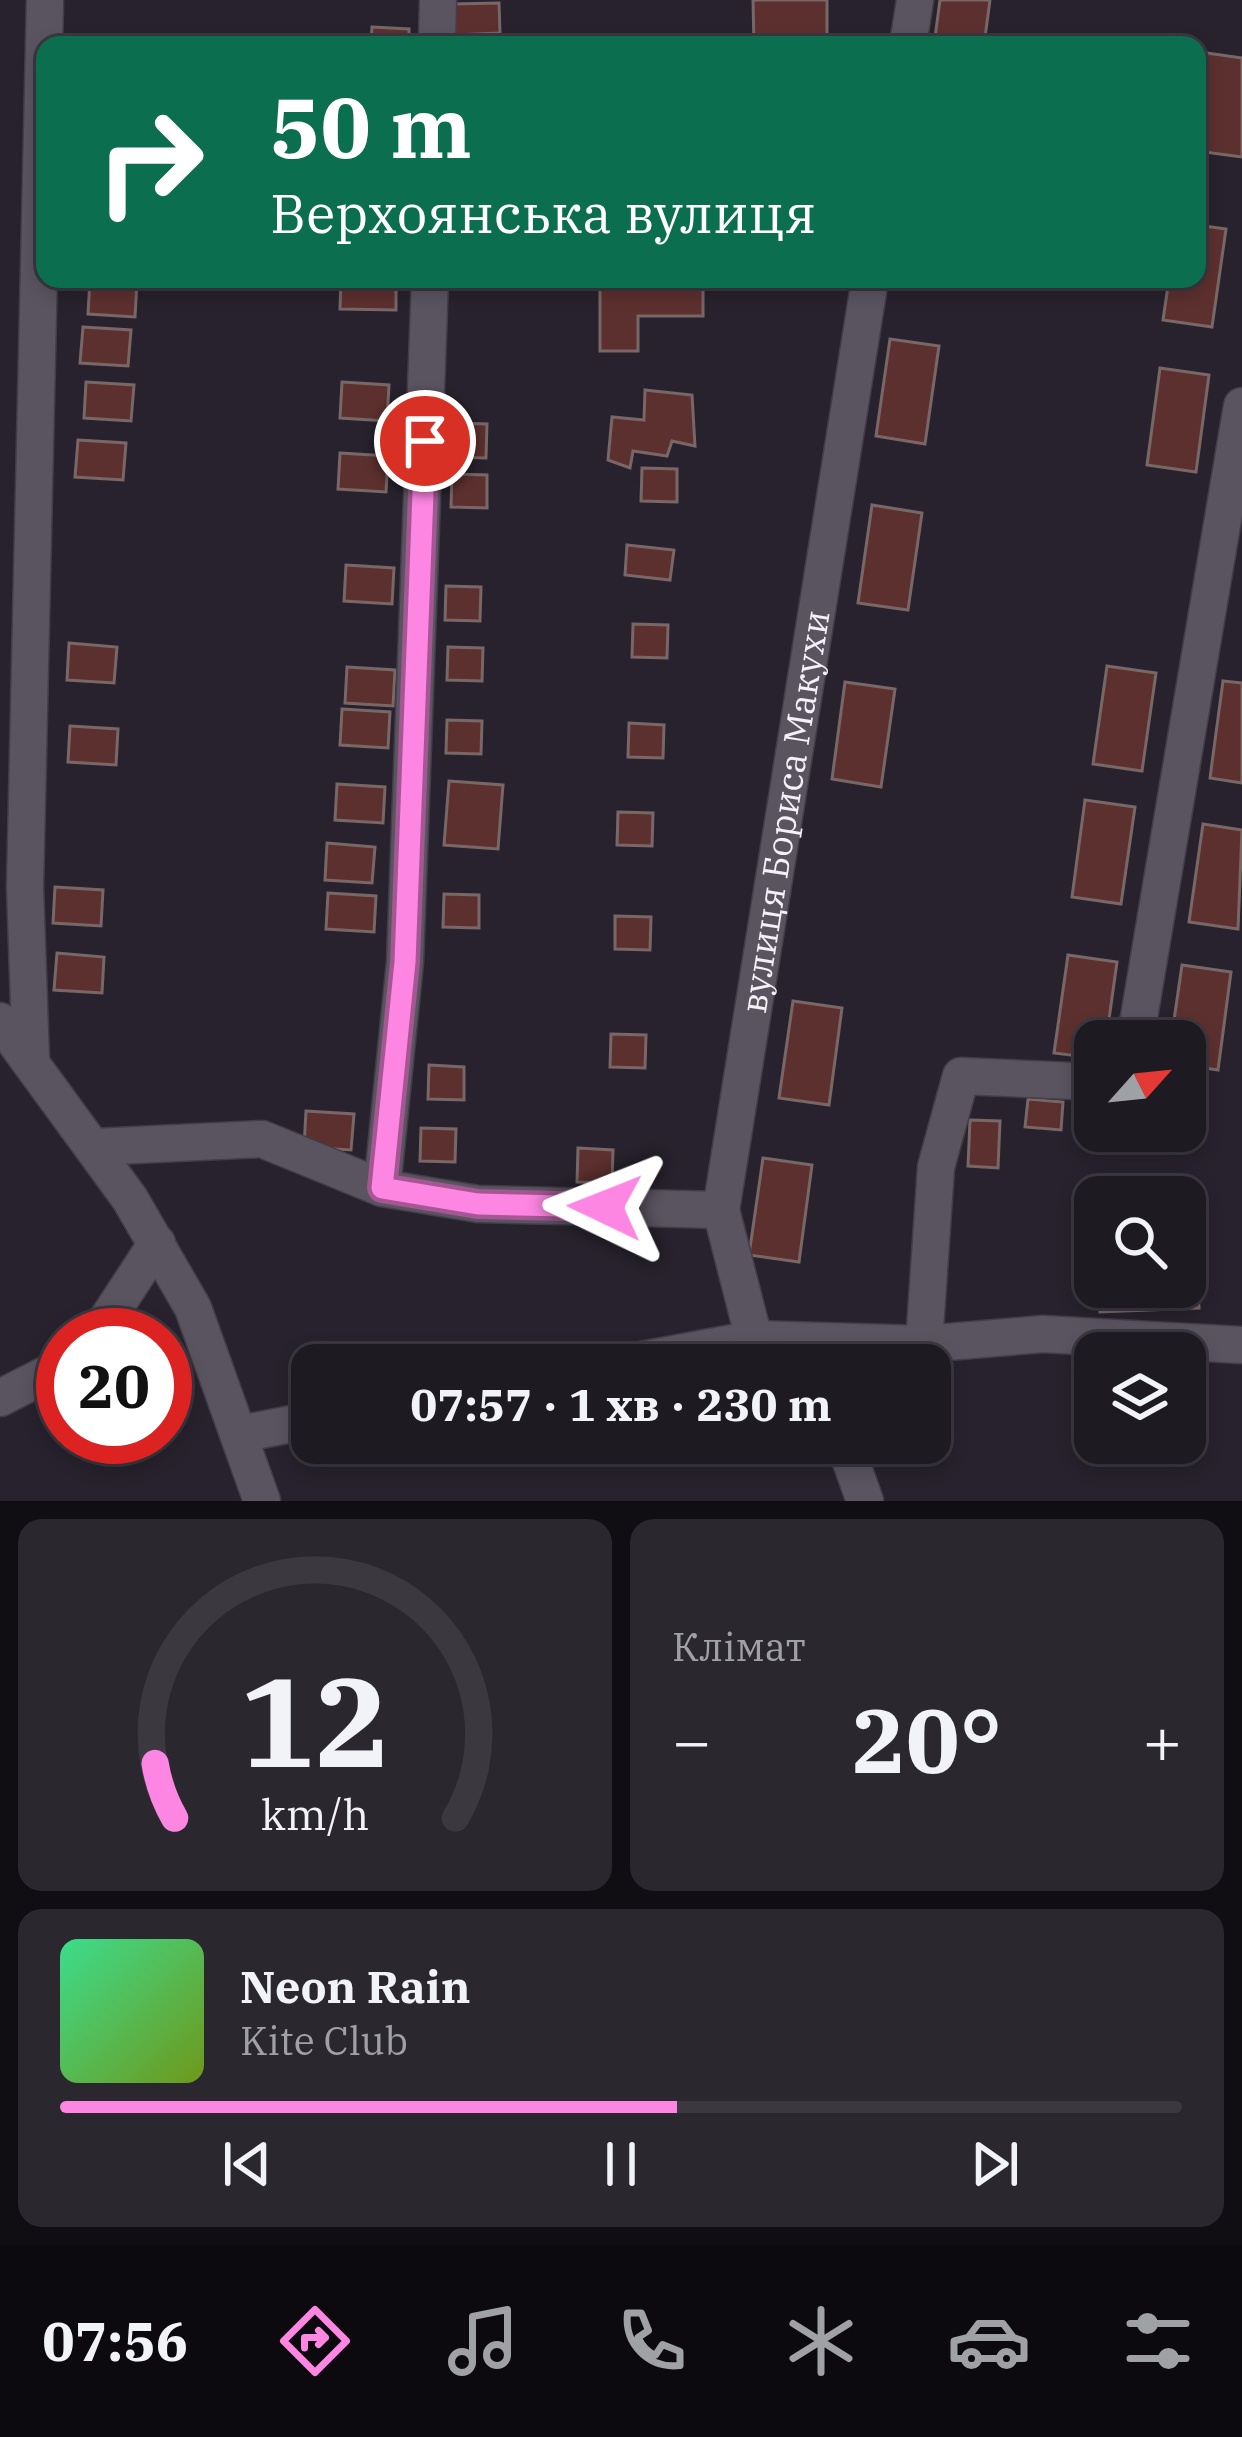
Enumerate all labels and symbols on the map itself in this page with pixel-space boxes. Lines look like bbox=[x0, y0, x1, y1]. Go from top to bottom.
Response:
pin bbox=[374, 390, 476, 492]
street label: вулиця Бориса Макухи bbox=[729, 607, 840, 1016]
north arrow bbox=[1074, 1020, 1206, 1152]
position arrow bbox=[542, 1144, 668, 1270]
speed limit sign: 20 bbox=[36, 1308, 192, 1464]

